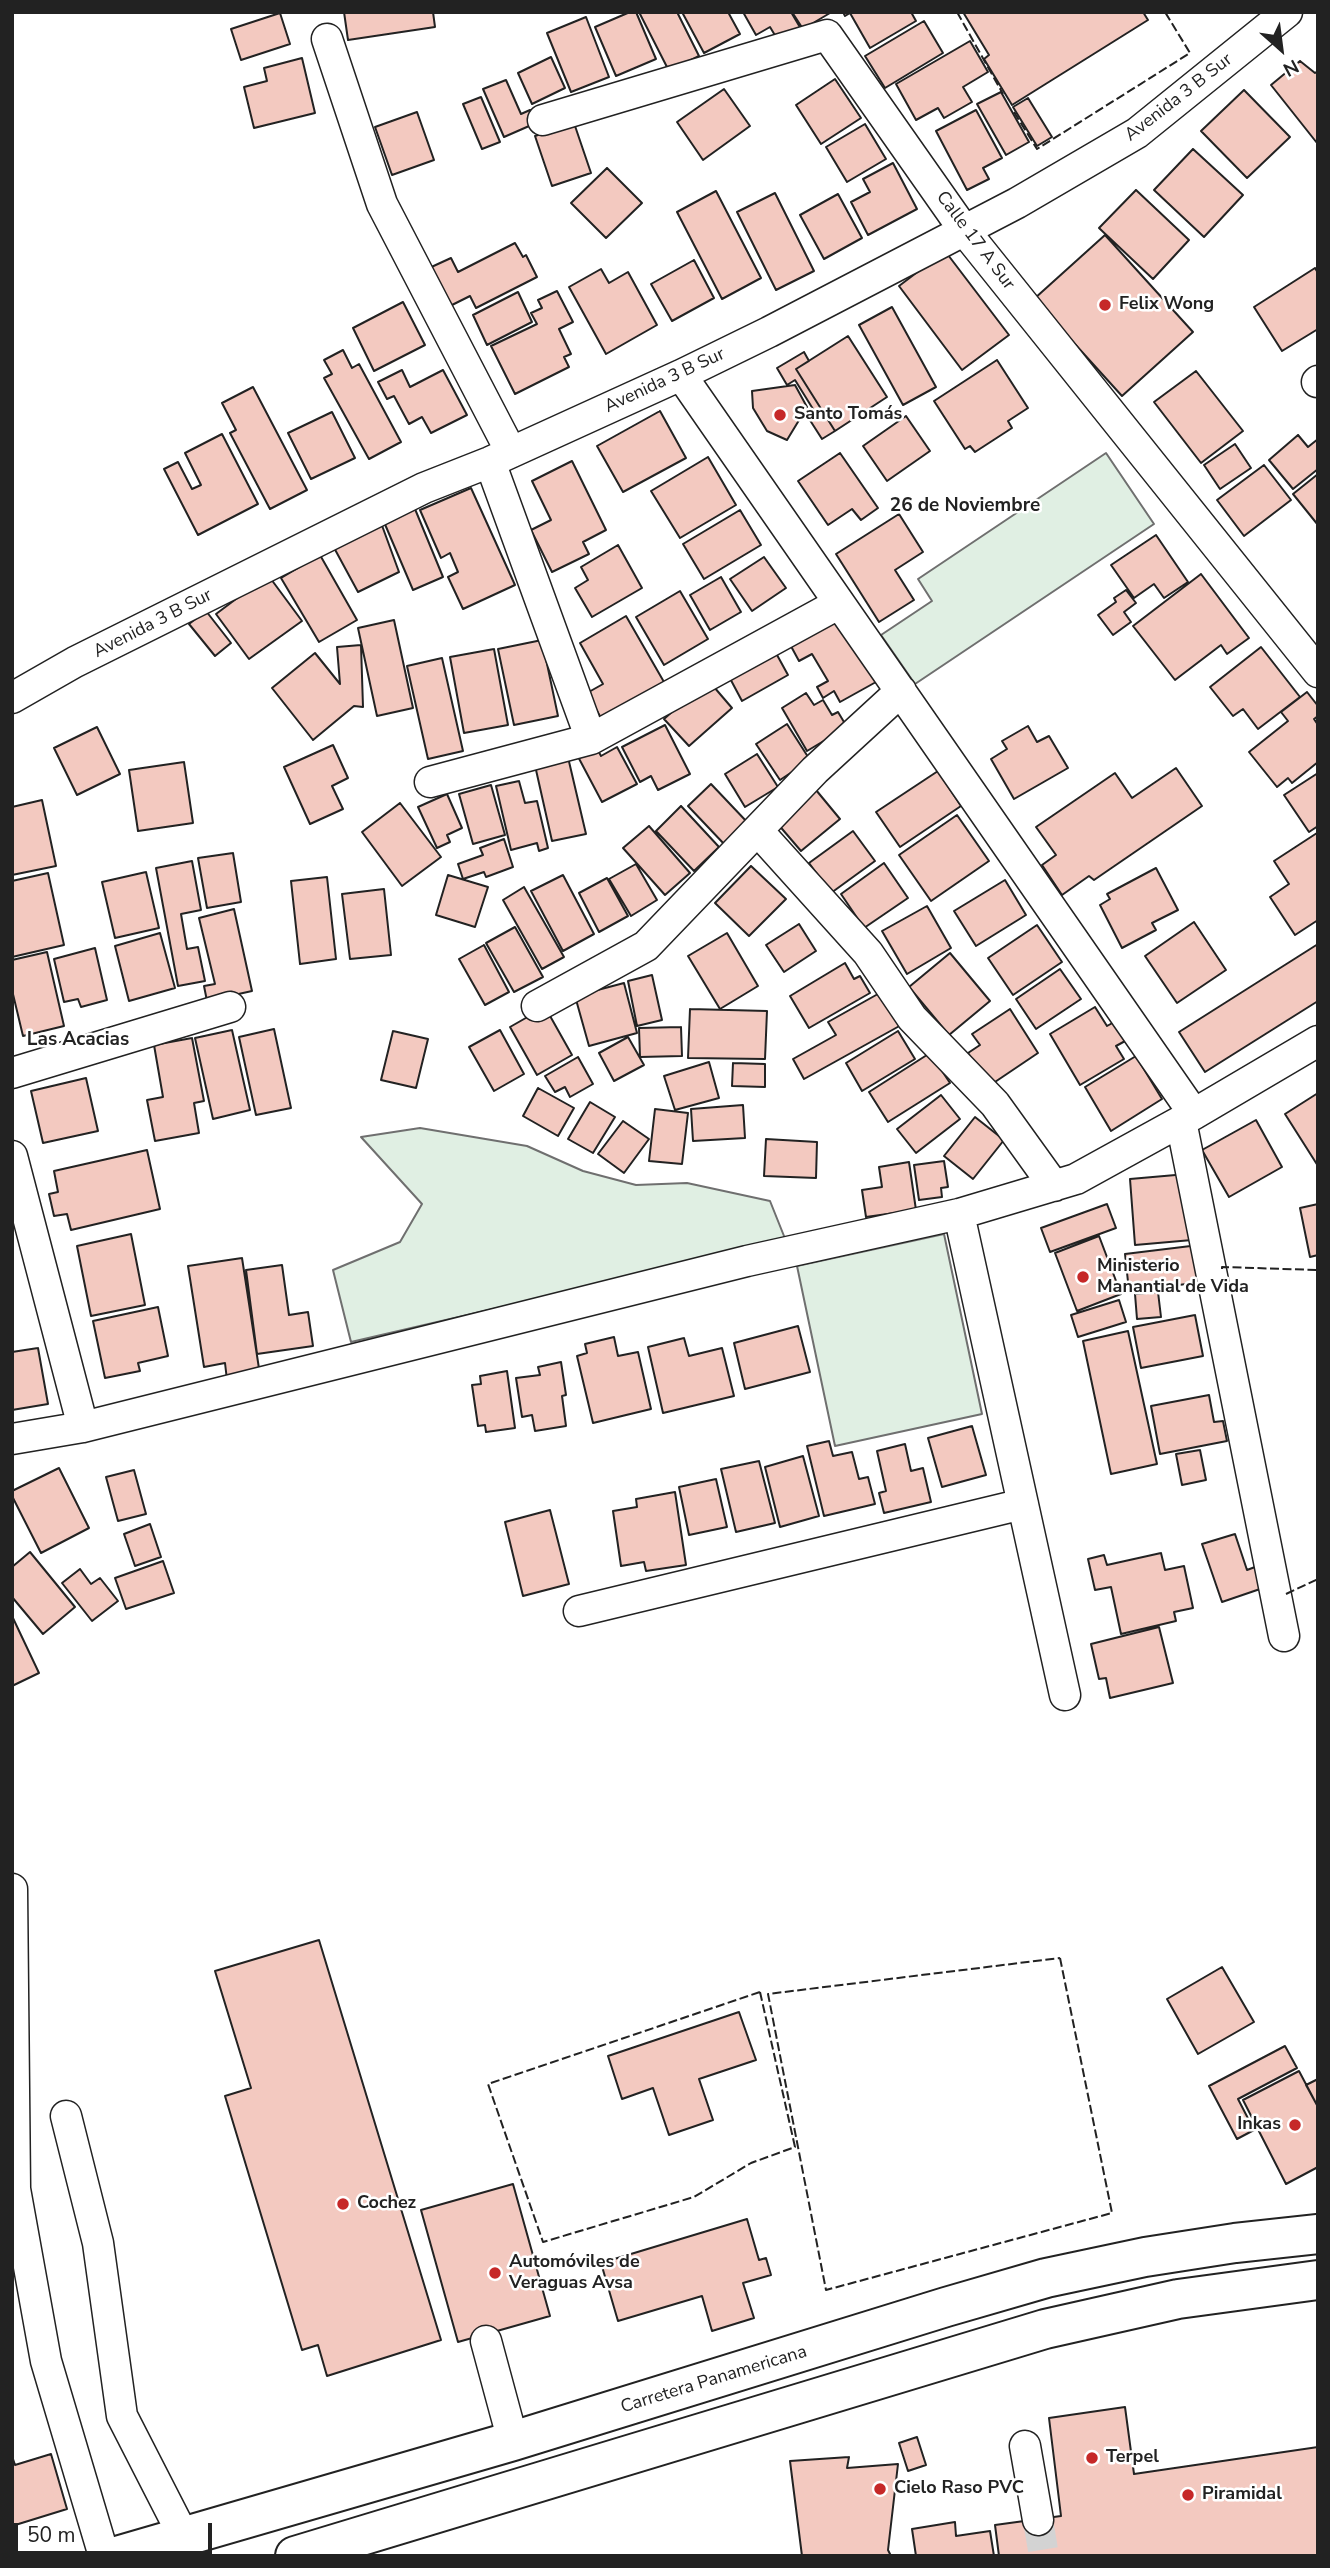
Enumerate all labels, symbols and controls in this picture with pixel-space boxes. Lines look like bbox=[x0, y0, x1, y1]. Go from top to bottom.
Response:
north arrow bbox=[1246, 14, 1316, 84]
street label: Avenida 3 B Sur bbox=[1121, 49, 1237, 147]
text: N bbox=[1278, 53, 1303, 82]
street label: Calle 17 A Sur bbox=[931, 187, 1019, 295]
place label: Felix Wong bbox=[1119, 294, 1214, 316]
marker: Felix Wong bbox=[1097, 297, 1113, 313]
street label: Avenida 3 B Sur bbox=[601, 344, 729, 418]
place label: Santo Tomás bbox=[794, 404, 902, 426]
marker: Santo Tomás bbox=[772, 407, 788, 423]
district label: 26 de Noviembre bbox=[890, 495, 1040, 517]
street label: Avenida 3 B Sur bbox=[90, 585, 216, 663]
district label: Las Acacias bbox=[27, 1029, 129, 1051]
place label: Ministerio Manantial de Vida bbox=[1097, 1256, 1249, 1298]
marker: Ministerio Manantial de Vida bbox=[1075, 1269, 1091, 1285]
place label: Inkas bbox=[1237, 2114, 1281, 2136]
marker: Inkas bbox=[1287, 2117, 1303, 2133]
place label: Cochez bbox=[357, 2193, 416, 2215]
marker: Cochez bbox=[335, 2196, 351, 2212]
place label: Automóviles de Veraguas Avsa bbox=[509, 2252, 640, 2294]
marker: Automóviles de Veraguas Avsa bbox=[487, 2265, 503, 2281]
street label: Carretera Panamericana bbox=[618, 2341, 810, 2419]
place label: Terpel bbox=[1106, 2447, 1159, 2469]
marker: Terpel bbox=[1084, 2450, 1100, 2466]
place label: Cielo Raso PVC bbox=[894, 2478, 1024, 2500]
marker: Cielo Raso PVC bbox=[872, 2481, 888, 2497]
place label: Piramidal bbox=[1202, 2484, 1282, 2506]
marker: Piramidal bbox=[1180, 2487, 1196, 2503]
scale bar bbox=[18, 2508, 215, 2552]
text: 50 m bbox=[27, 2521, 76, 2549]

